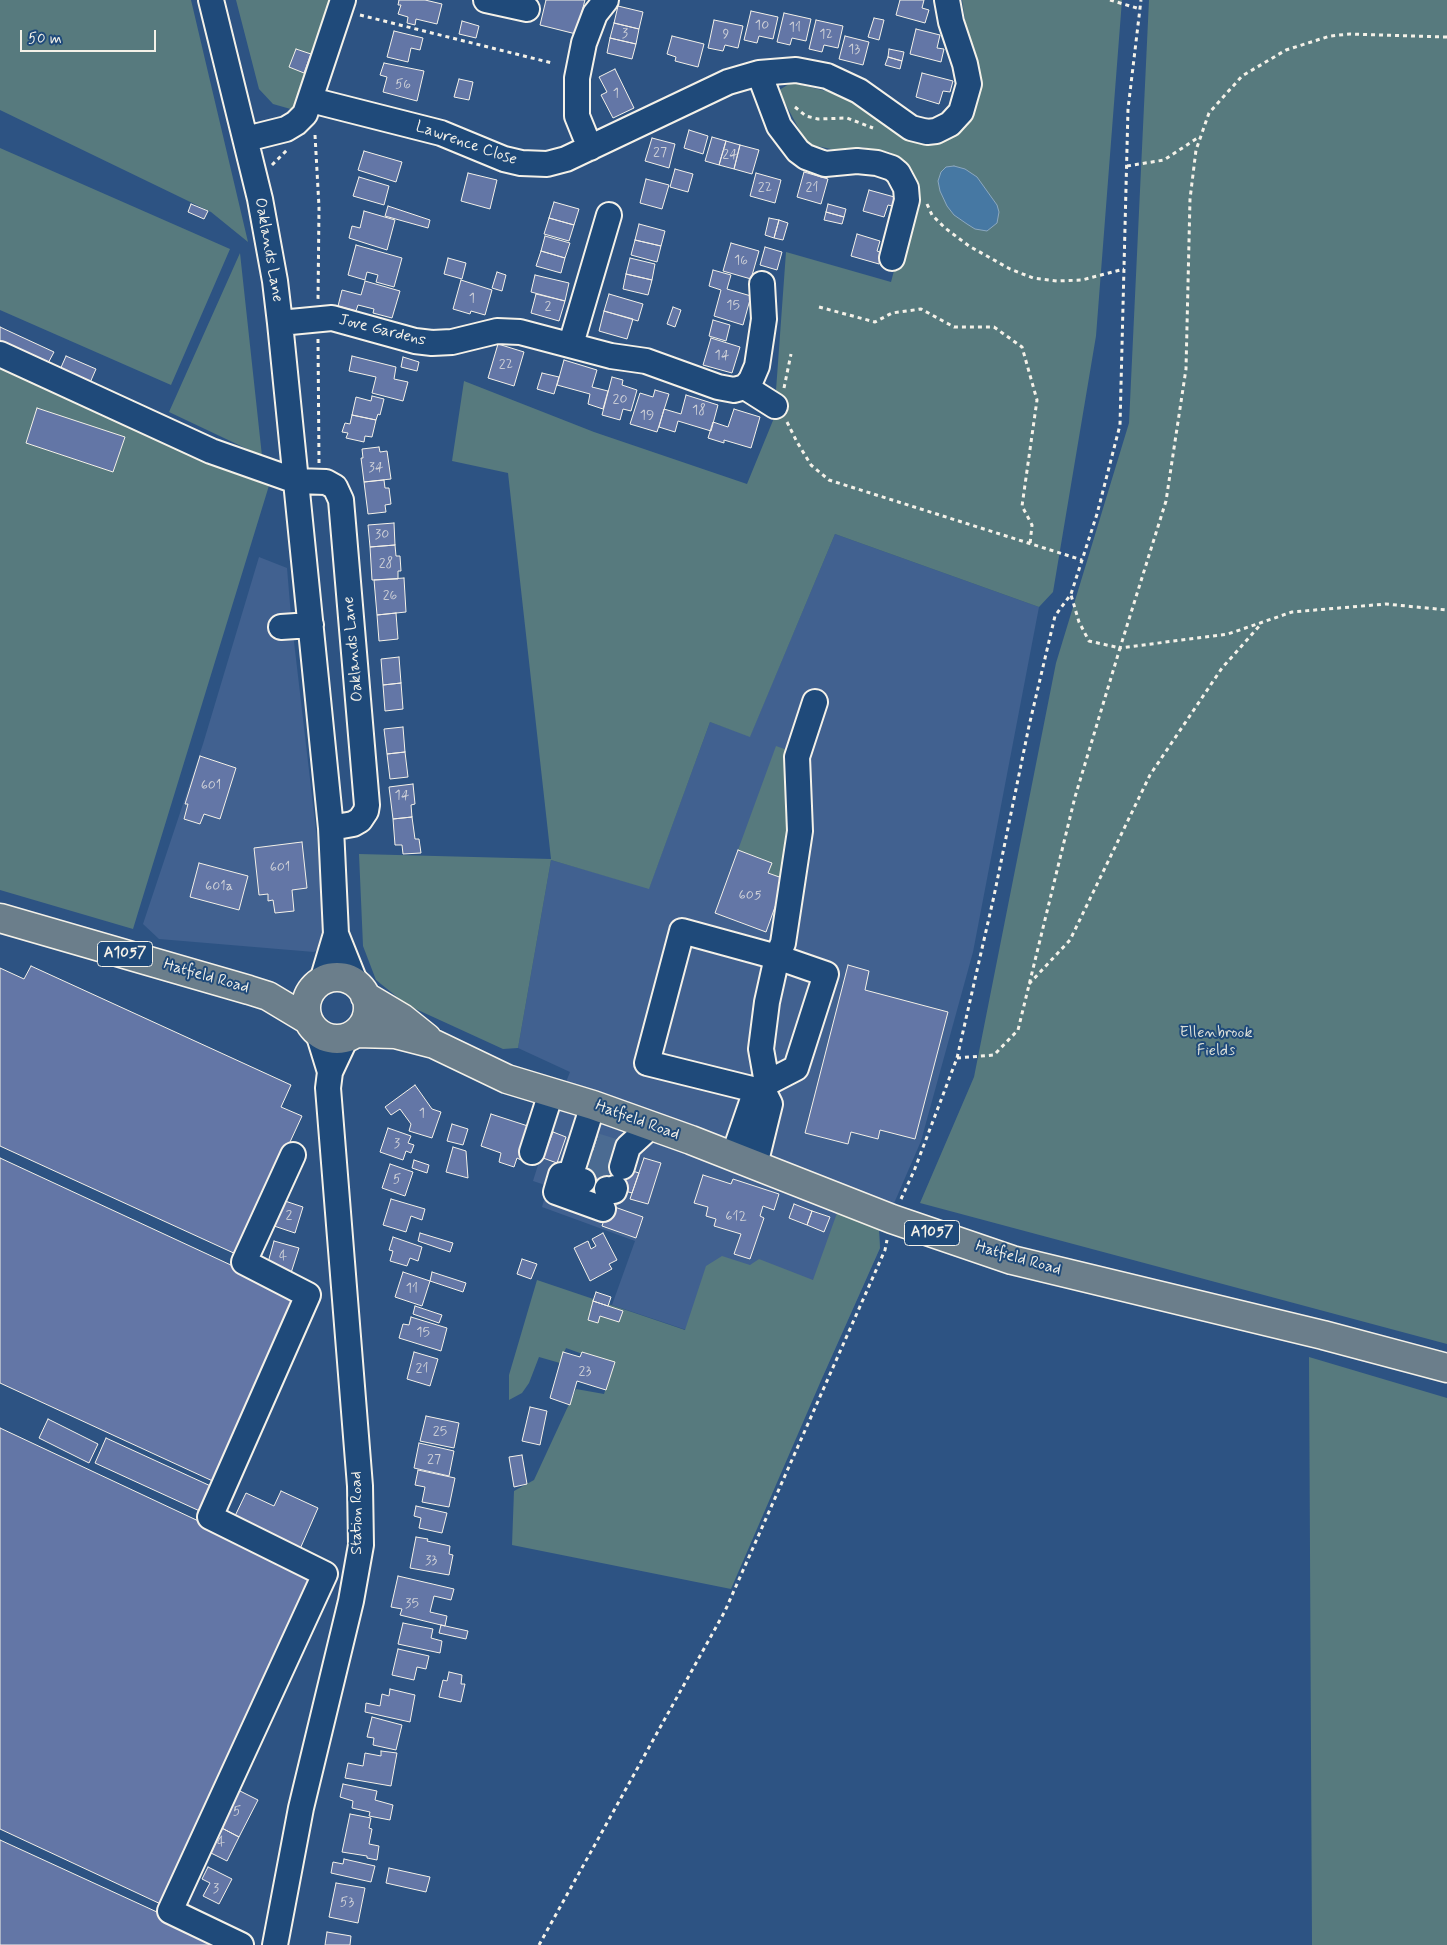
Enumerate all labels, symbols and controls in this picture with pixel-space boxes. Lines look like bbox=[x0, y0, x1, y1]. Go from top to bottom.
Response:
house number: 10 bbox=[755, 18, 769, 34]
scale bar bbox=[22, 20, 159, 52]
house number: 11 bbox=[789, 20, 801, 36]
house number: 3 bbox=[622, 26, 628, 42]
house number: 9 bbox=[723, 27, 729, 43]
house number: 12 bbox=[819, 27, 833, 43]
text: 50 m bbox=[28, 29, 62, 49]
house number: 13 bbox=[848, 42, 860, 58]
house number: 56 bbox=[395, 77, 411, 93]
house number: 1 bbox=[613, 86, 619, 102]
street label: Lawrence Close bbox=[413, 118, 519, 170]
house number: 27 bbox=[653, 145, 667, 161]
house number: 24 bbox=[722, 147, 738, 163]
house number: 22 bbox=[758, 180, 772, 196]
house number: 21 bbox=[806, 180, 818, 196]
street label: Oaklands Lane bbox=[249, 196, 287, 304]
house number: 16 bbox=[734, 253, 748, 269]
house number: 1 bbox=[469, 291, 475, 307]
house number: 15 bbox=[726, 298, 740, 314]
house number: 2 bbox=[545, 299, 551, 315]
street label: Jove Gardens bbox=[336, 311, 428, 351]
house number: 14 bbox=[715, 348, 729, 364]
house number: 22 bbox=[499, 357, 513, 373]
house number: 20 bbox=[613, 392, 627, 408]
house number: 18 bbox=[692, 403, 706, 419]
house number: 19 bbox=[640, 408, 654, 424]
house number: 34 bbox=[369, 460, 383, 476]
house number: 30 bbox=[375, 527, 389, 543]
house number: 28 bbox=[379, 556, 393, 572]
house number: 26 bbox=[383, 588, 397, 604]
street label: Oaklands Lane bbox=[340, 595, 368, 703]
house number: 601 bbox=[201, 778, 221, 794]
house number: 14 bbox=[395, 788, 409, 804]
house number: 601 bbox=[270, 860, 290, 876]
house number: 601a bbox=[205, 879, 233, 895]
house number: 605 bbox=[739, 888, 761, 904]
road number: A1057 bbox=[98, 942, 152, 966]
street label: Hatfield Road bbox=[161, 956, 251, 998]
park label: Ellenbrook Fields bbox=[1179, 1024, 1253, 1062]
street label: Hatfield Road bbox=[592, 1097, 682, 1145]
house number: 1 bbox=[419, 1106, 425, 1122]
house number: 3 bbox=[394, 1136, 400, 1152]
house number: 5 bbox=[393, 1172, 401, 1188]
house number: 2 bbox=[286, 1208, 292, 1224]
house number: 612 bbox=[725, 1209, 747, 1225]
road number: A1057 bbox=[904, 1220, 960, 1246]
street label: Hatfield Road bbox=[973, 1238, 1063, 1280]
house number: 4 bbox=[279, 1249, 287, 1265]
house number: 11 bbox=[406, 1281, 418, 1297]
house number: 15 bbox=[416, 1325, 430, 1341]
house number: 21 bbox=[416, 1361, 428, 1377]
house number: 23 bbox=[579, 1364, 591, 1380]
house number: 25 bbox=[433, 1424, 447, 1440]
house number: 27 bbox=[427, 1452, 441, 1468]
street label: Station Road bbox=[348, 1471, 368, 1555]
house number: 33 bbox=[425, 1553, 437, 1569]
house number: 35 bbox=[405, 1596, 419, 1612]
house number: 5 bbox=[233, 1804, 241, 1820]
house number: 4 bbox=[217, 1835, 225, 1851]
house number: 3 bbox=[213, 1881, 219, 1897]
house number: 53 bbox=[340, 1895, 354, 1911]

